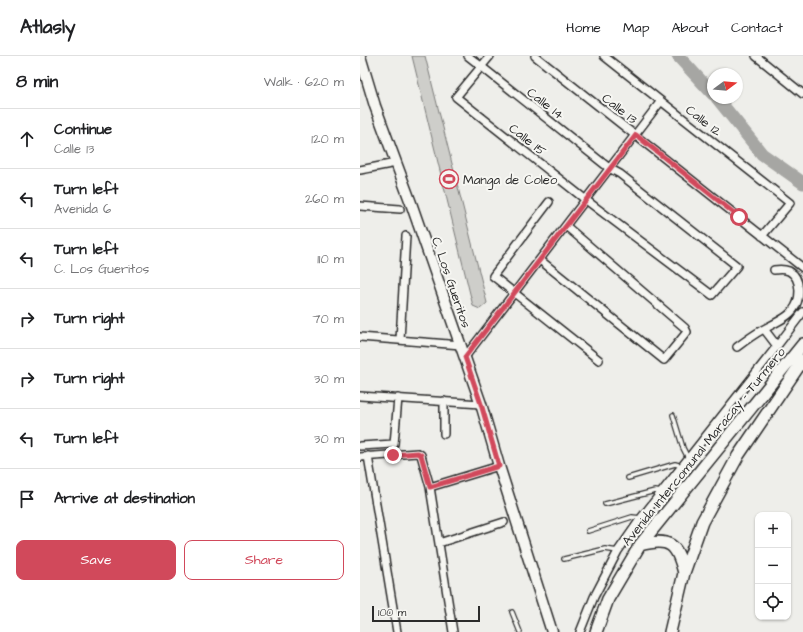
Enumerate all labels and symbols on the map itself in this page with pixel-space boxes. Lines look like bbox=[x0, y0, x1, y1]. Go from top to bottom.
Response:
north arrow bbox=[707, 68, 743, 104]
street label: Calle 14 bbox=[523, 84, 568, 124]
street label: Calle 13 bbox=[598, 89, 641, 129]
street label: Calle 12 bbox=[682, 101, 726, 141]
street label: Calle 15 bbox=[505, 119, 550, 160]
sports icon: Manga de Coleo bbox=[438, 168, 460, 190]
place label: Manga de Coleo bbox=[463, 171, 558, 190]
route start bbox=[730, 208, 748, 226]
street label: C. Los Gueritos bbox=[427, 234, 475, 331]
street label: Avenida Intercomunal Maracay - Turmero bbox=[618, 343, 791, 550]
route end bbox=[384, 446, 402, 464]
scale bar bbox=[372, 604, 480, 623]

